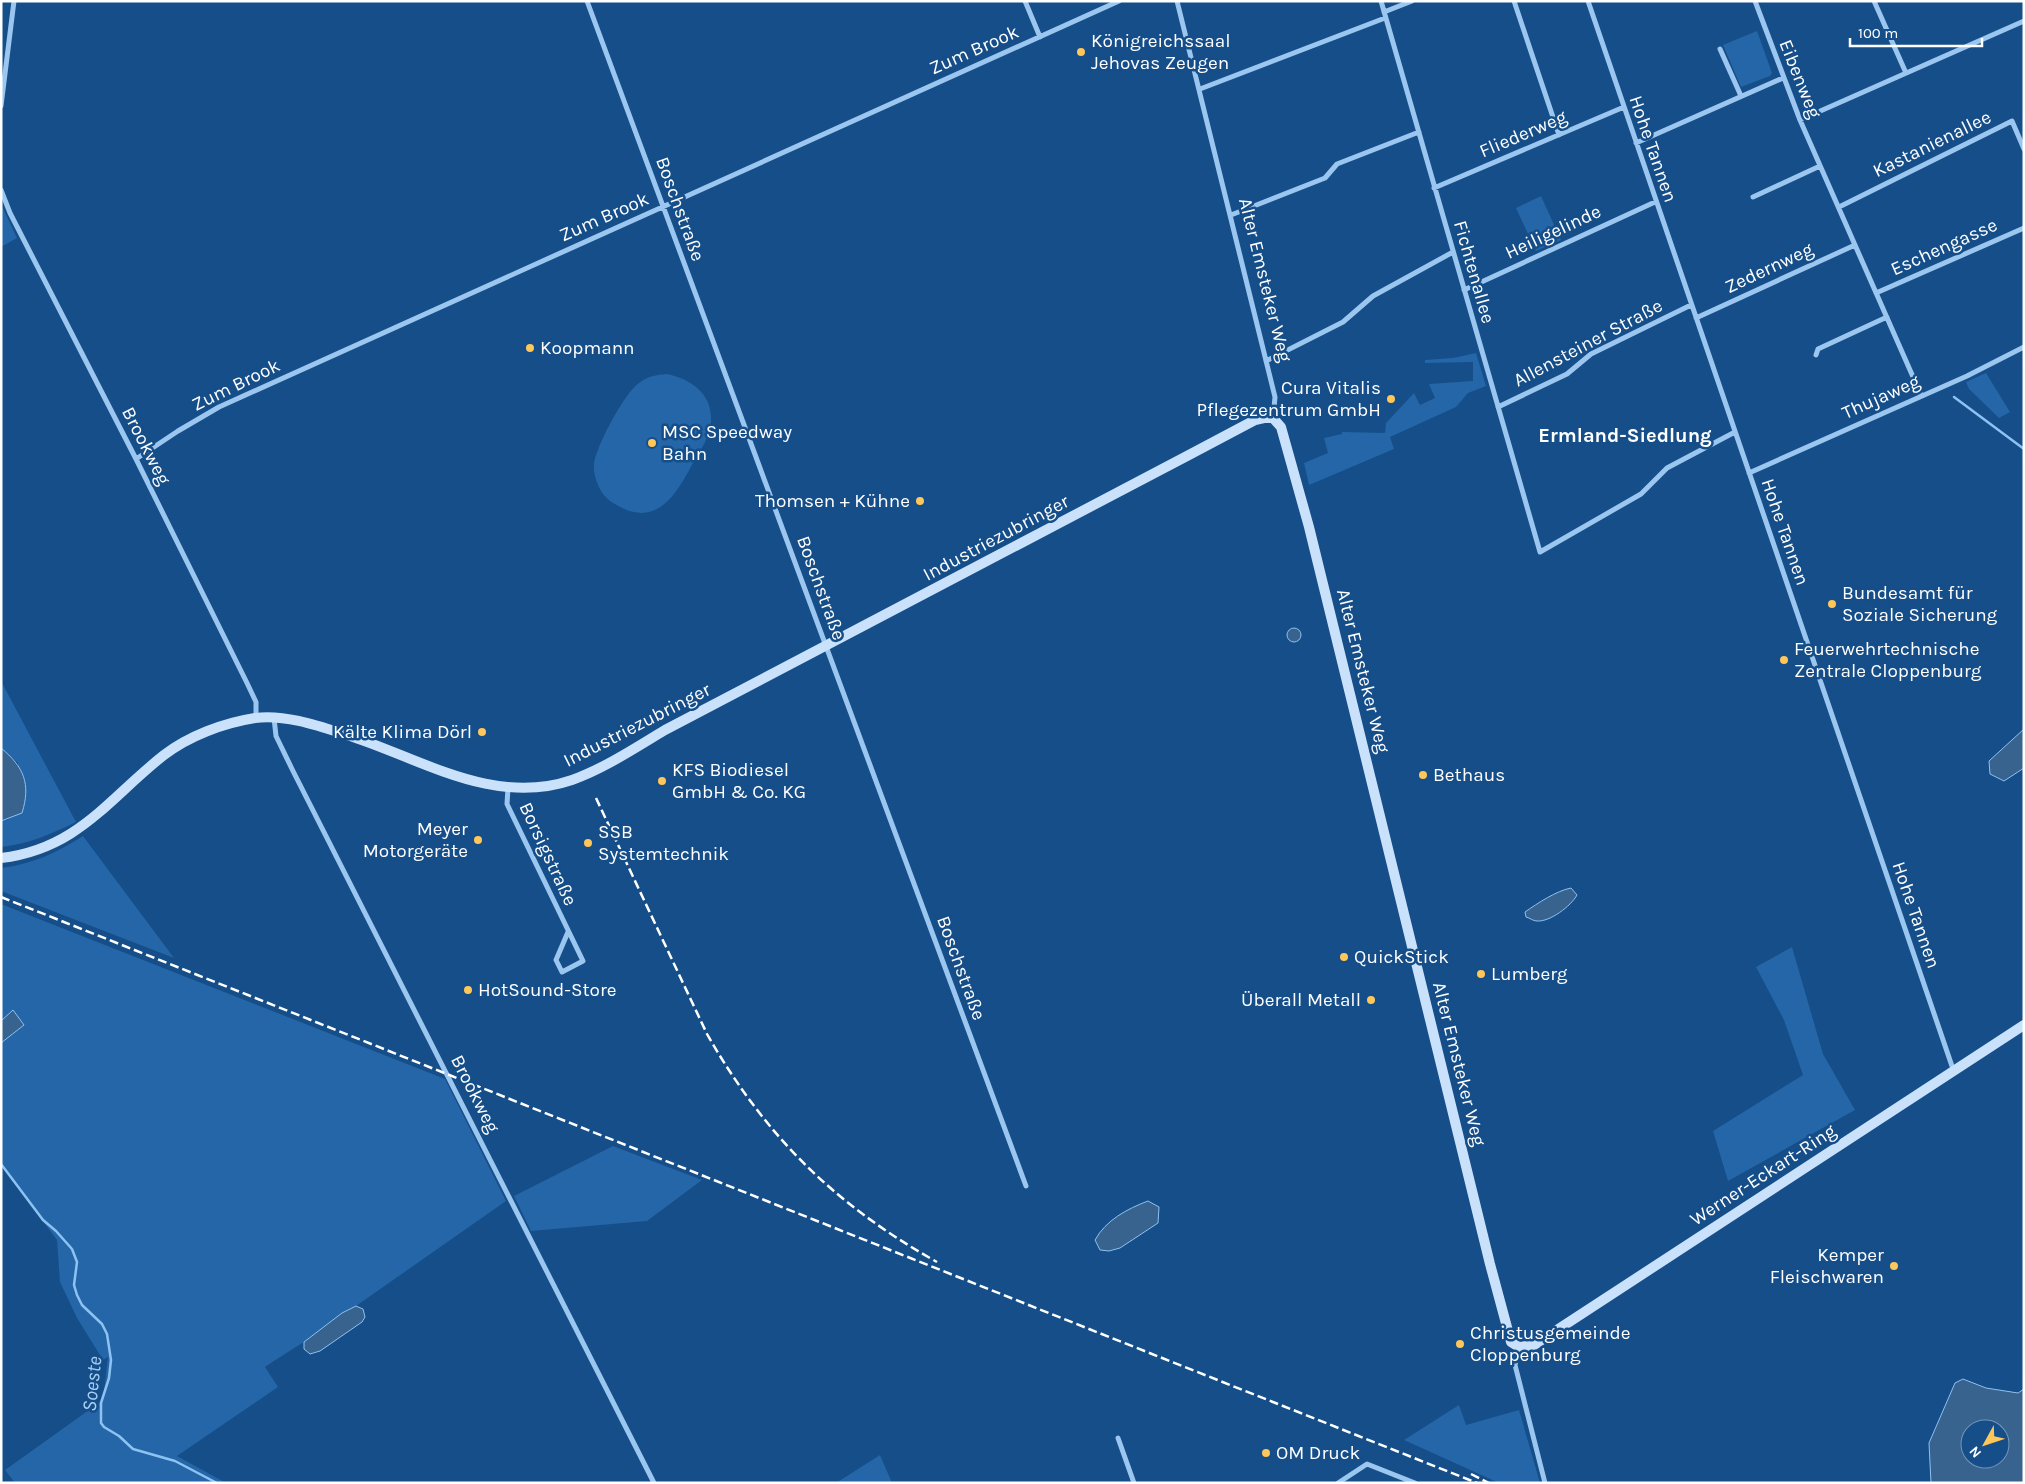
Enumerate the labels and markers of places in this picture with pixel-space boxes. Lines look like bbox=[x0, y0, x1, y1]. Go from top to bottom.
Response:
place label: Königreichssaal Jehovas Zeugen bbox=[1091, 30, 1231, 74]
marker: Königreichssaal Jehovas Zeugen bbox=[1075, 46, 1087, 58]
place label: Koopmann bbox=[540, 337, 635, 359]
marker: Koopmann bbox=[524, 342, 536, 354]
place label: Cura Vitalis Pflegezentrum GmbH bbox=[1196, 377, 1381, 421]
marker: Cura Vitalis Pflegezentrum GmbH bbox=[1385, 393, 1397, 405]
place label: MSC Speedway Bahn bbox=[662, 421, 792, 465]
marker: MSC Speedway Bahn bbox=[646, 437, 658, 449]
place label: Thomsen + Kühne bbox=[755, 490, 910, 512]
marker: Thomsen + Kühne bbox=[914, 495, 926, 507]
place label: Bundesamt für Soziale Sicherung bbox=[1842, 582, 1998, 626]
marker: Bundesamt für Soziale Sicherung bbox=[1826, 598, 1838, 610]
place label: Feuerwehrtechnische Zentrale Cloppenburg bbox=[1794, 638, 1982, 682]
marker: Feuerwehrtechnische Zentrale Cloppenburg bbox=[1778, 654, 1790, 666]
place label: Kälte Klima Dörl bbox=[333, 721, 472, 743]
marker: Kälte Klima Dörl bbox=[476, 726, 488, 738]
place label: KFS Biodiesel GmbH & Co. KG bbox=[672, 759, 806, 803]
place label: Bethaus bbox=[1433, 764, 1505, 786]
marker: Bethaus bbox=[1417, 769, 1429, 781]
marker: KFS Biodiesel GmbH & Co. KG bbox=[656, 775, 668, 787]
place label: Meyer Motorgeräte bbox=[363, 818, 468, 862]
place label: SSB Systemtechnik bbox=[598, 821, 729, 865]
marker: Meyer Motorgeräte bbox=[472, 834, 484, 846]
marker: SSB Systemtechnik bbox=[582, 837, 594, 849]
place label: QuickStick bbox=[1354, 946, 1449, 968]
marker: QuickStick bbox=[1338, 951, 1350, 963]
place label: Lumberg bbox=[1491, 963, 1568, 985]
marker: Lumberg bbox=[1475, 968, 1487, 980]
place label: HotSound-Store bbox=[478, 979, 617, 1001]
marker: HotSound-Store bbox=[462, 984, 474, 996]
place label: Überall Metall bbox=[1241, 989, 1361, 1011]
marker: Überall Metall bbox=[1365, 994, 1377, 1006]
place label: Kemper Fleischwaren bbox=[1770, 1244, 1884, 1288]
marker: Kemper Fleischwaren bbox=[1888, 1260, 1900, 1272]
place label: Christusgemeinde Cloppenburg bbox=[1470, 1322, 1630, 1366]
marker: Christusgemeinde Cloppenburg bbox=[1454, 1338, 1466, 1350]
place label: OM Druck bbox=[1276, 1442, 1361, 1464]
marker: OM Druck bbox=[1260, 1447, 1272, 1459]

